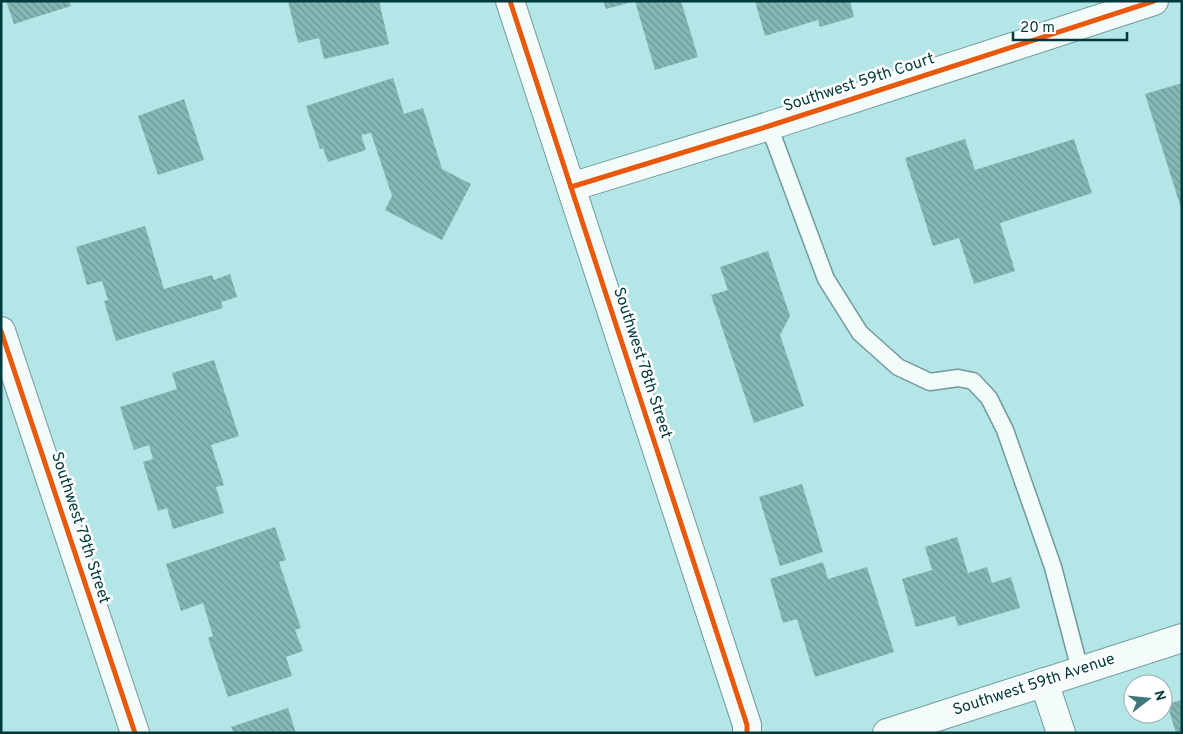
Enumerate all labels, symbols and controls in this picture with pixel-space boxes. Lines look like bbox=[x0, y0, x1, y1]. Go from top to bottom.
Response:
scale bar bbox=[1013, 10, 1127, 42]
text: 20 m bbox=[1020, 19, 1055, 38]
street label: Southwest 59th Court bbox=[781, 49, 937, 117]
street label: Southwest 78th Street bbox=[608, 285, 676, 441]
street label: Southwest 79th Street bbox=[46, 450, 114, 606]
street label: Southwest 59th Avenue bbox=[950, 649, 1118, 721]
north arrow bbox=[1123, 674, 1173, 724]
text: N bbox=[1149, 689, 1169, 703]

